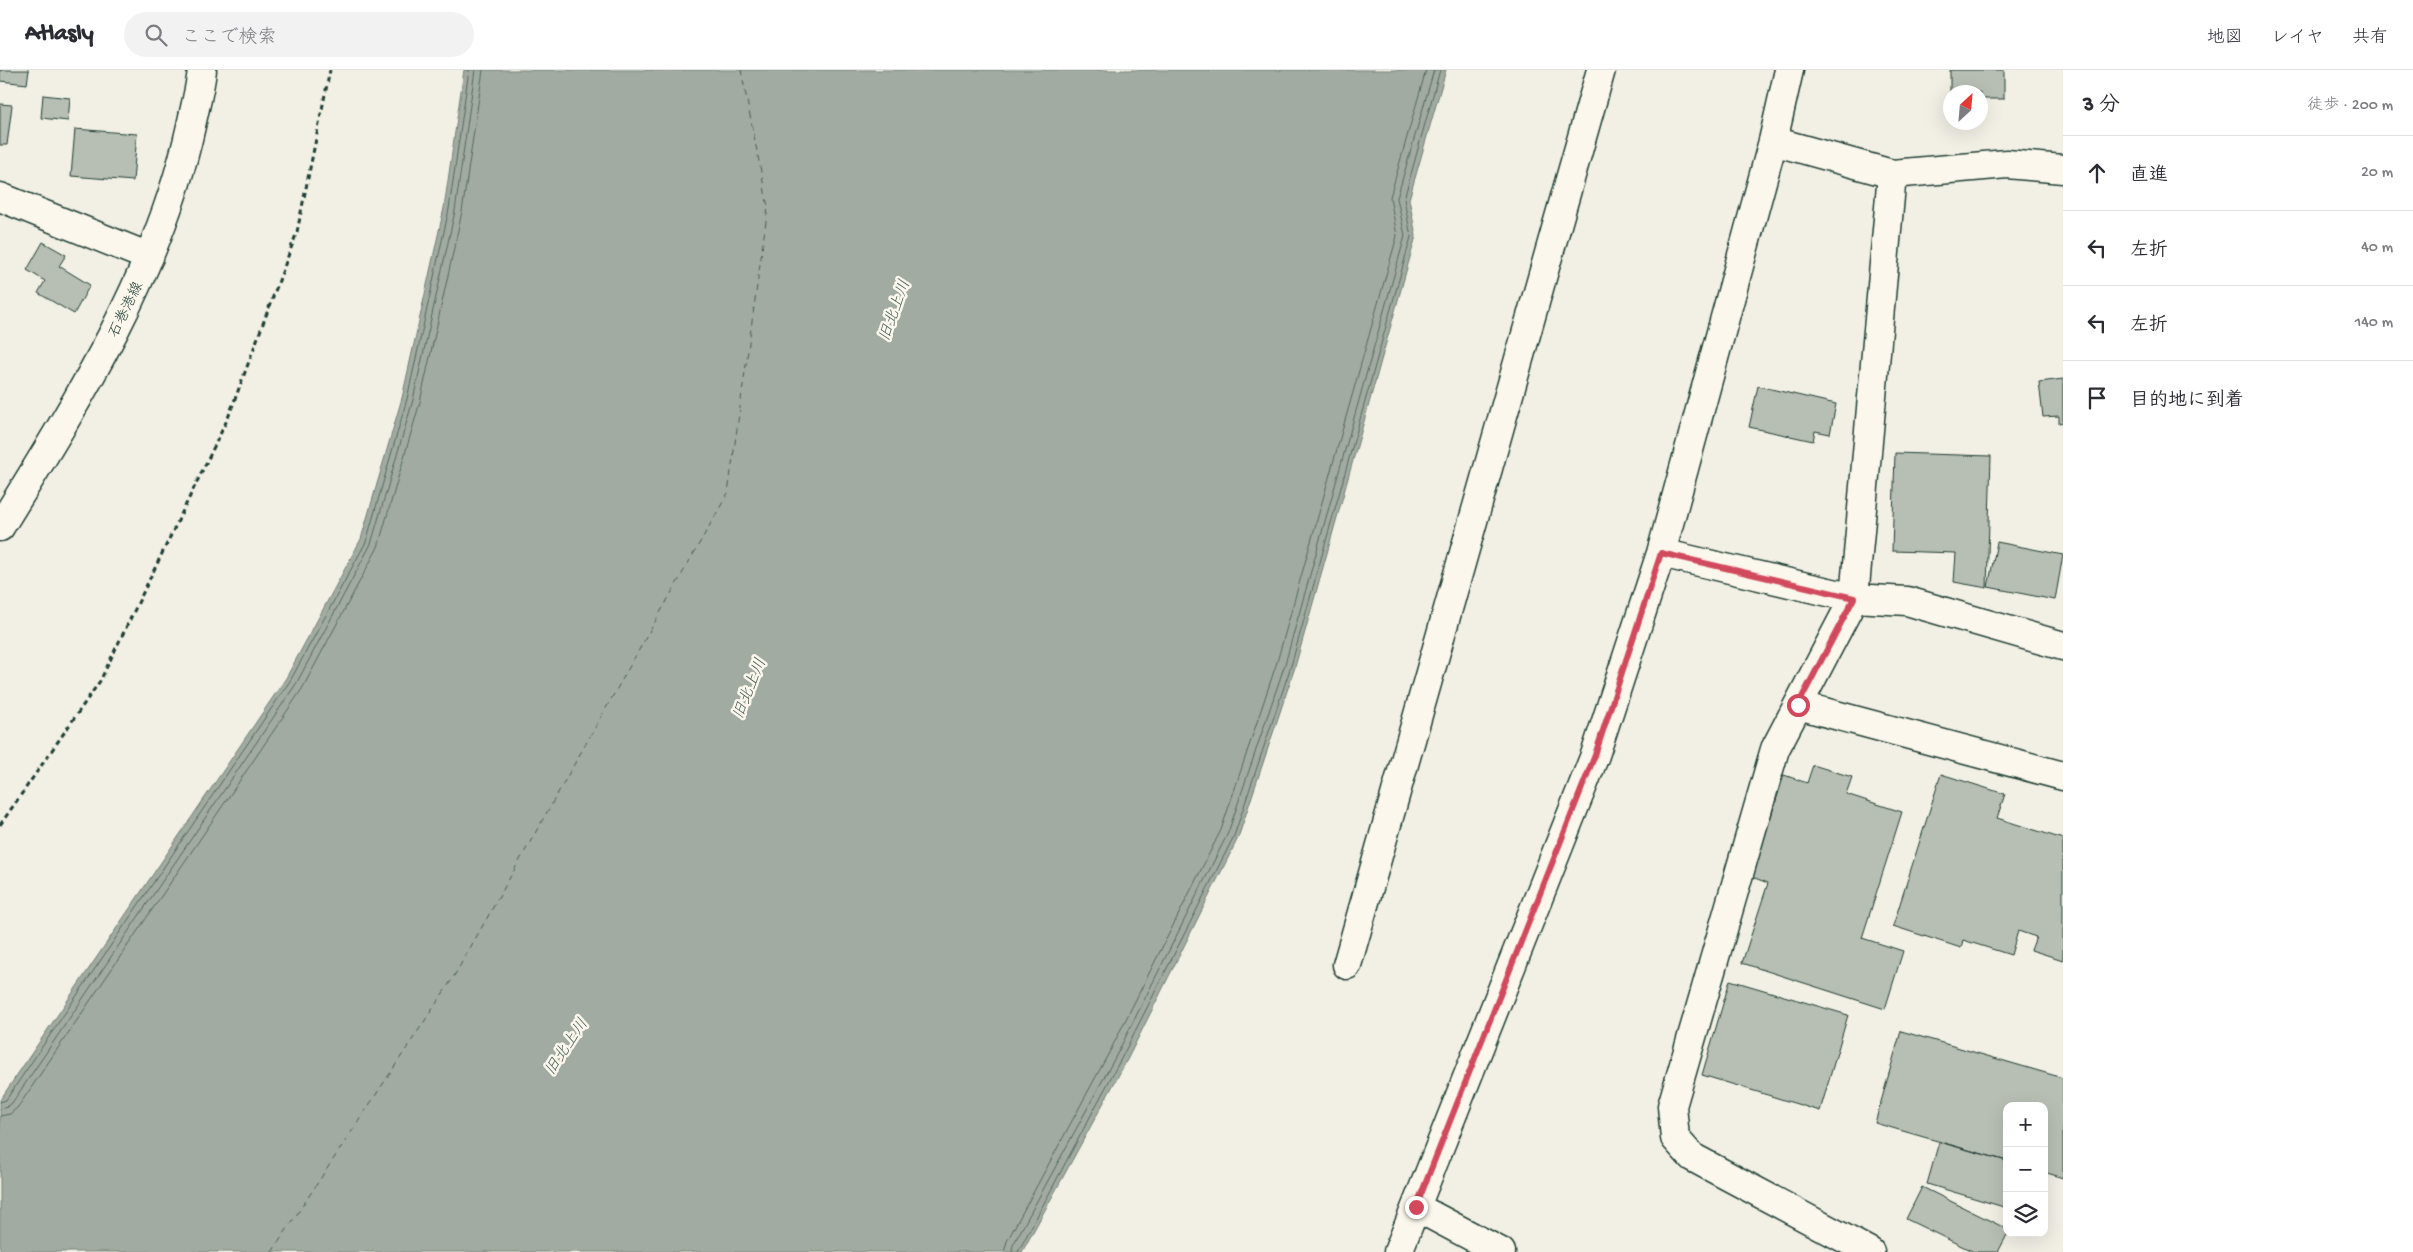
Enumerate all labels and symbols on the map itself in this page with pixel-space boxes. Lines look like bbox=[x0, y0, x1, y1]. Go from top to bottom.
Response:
north arrow bbox=[1943, 85, 1988, 130]
water label: 旧北上川 bbox=[875, 278, 916, 345]
street label: 石巻港線 bbox=[105, 279, 148, 341]
water label: 旧北上川 bbox=[730, 656, 772, 723]
route start bbox=[1787, 694, 1810, 717]
water label: 旧北上川 bbox=[541, 1016, 594, 1080]
route end bbox=[1405, 1196, 1428, 1219]

